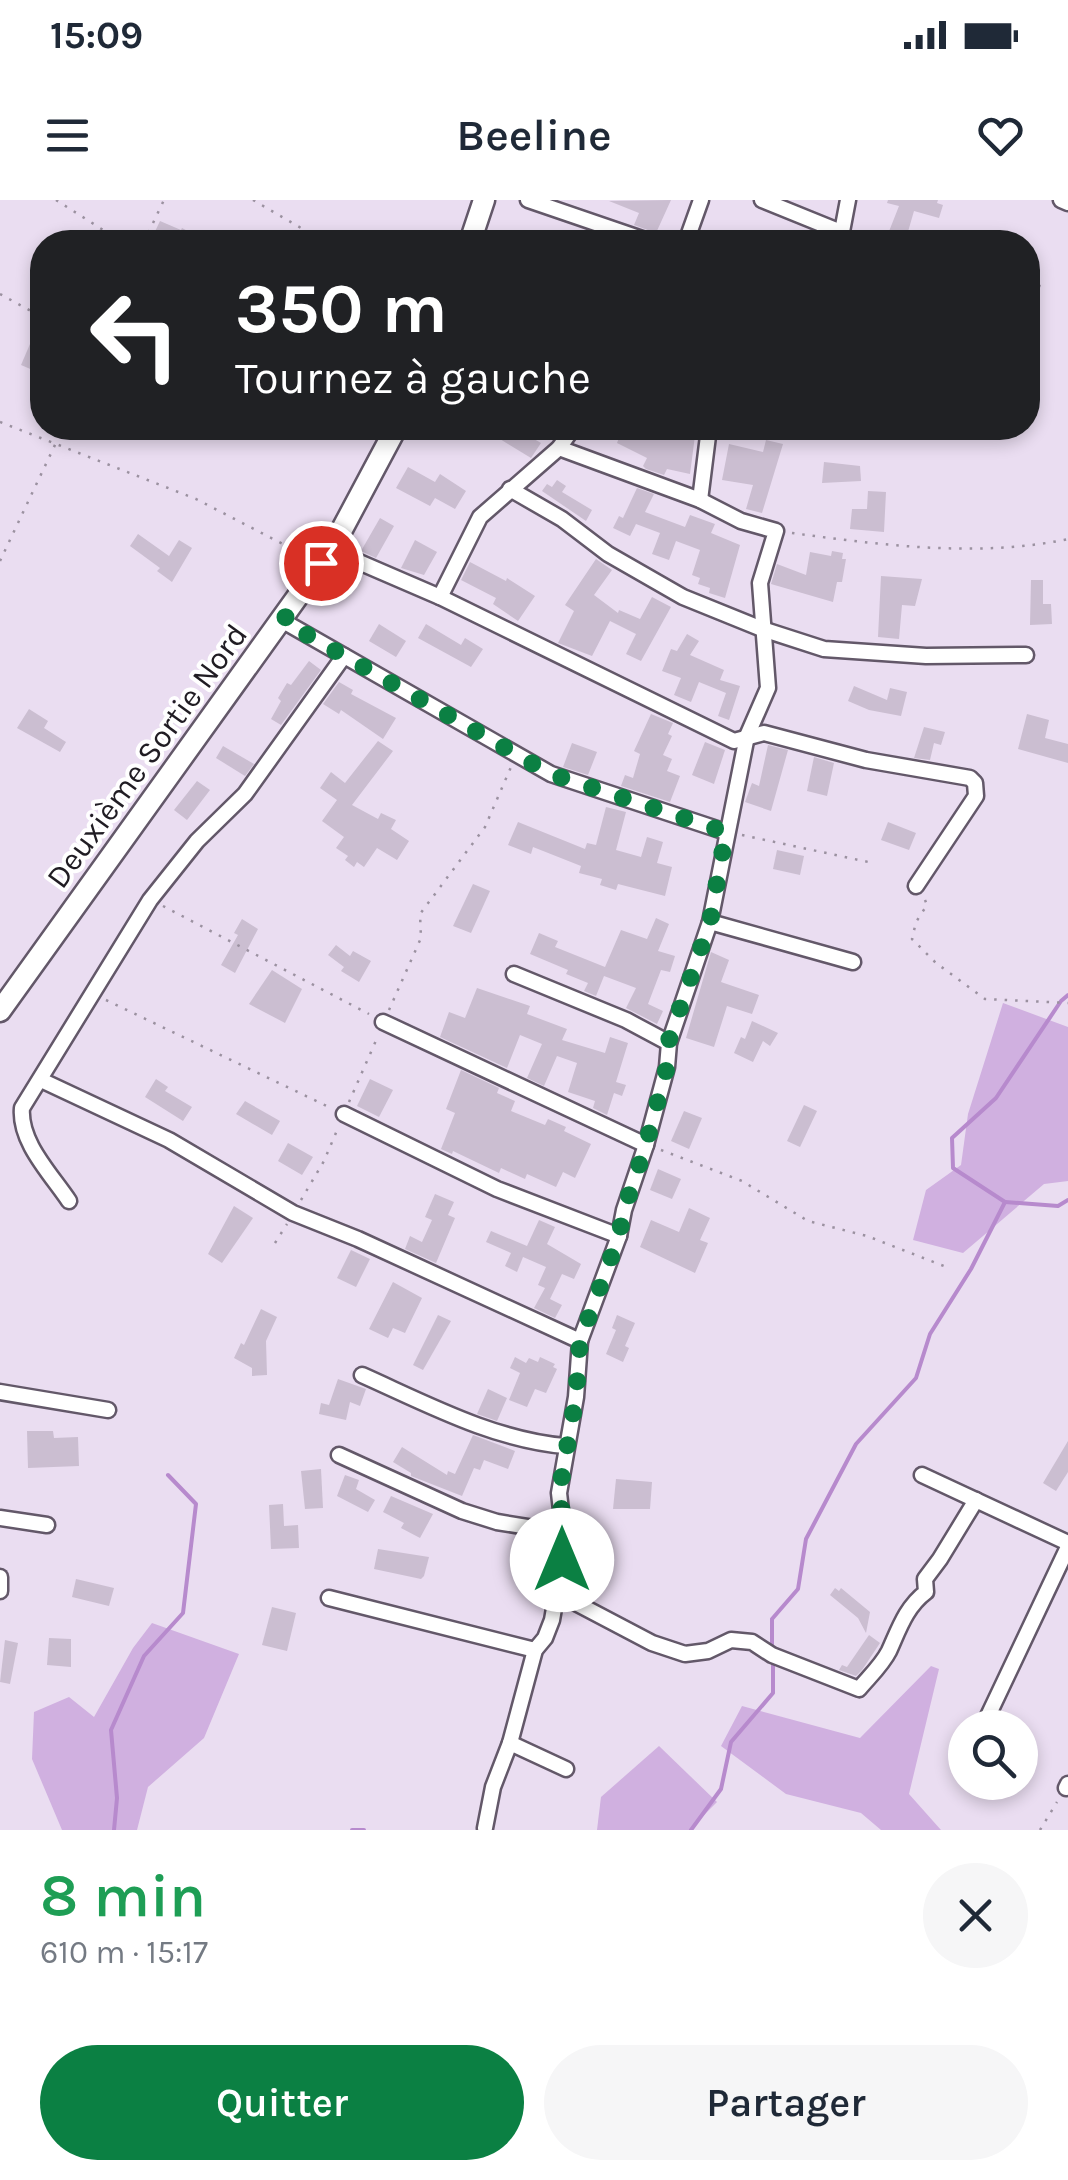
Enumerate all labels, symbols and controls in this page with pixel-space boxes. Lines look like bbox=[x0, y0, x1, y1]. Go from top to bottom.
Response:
text: 15:09 bbox=[50, 13, 143, 58]
icon: menu bbox=[40, 108, 95, 163]
icon: heart bbox=[973, 108, 1028, 163]
text: Beeline bbox=[456, 109, 612, 161]
text: 350 m bbox=[235, 268, 448, 350]
icon: left bbox=[70, 270, 200, 400]
text: Tournez à gauche bbox=[235, 352, 591, 404]
pin bbox=[279, 521, 364, 606]
icon: arrive bbox=[294, 536, 349, 591]
street label: Deuxième Sortie Nord bbox=[39, 617, 255, 895]
position arrow bbox=[510, 1508, 614, 1612]
map controls bbox=[948, 1710, 1038, 1800]
button: search bbox=[948, 1710, 1038, 1800]
text: 8 min bbox=[40, 1861, 206, 1931]
button: close bbox=[923, 1863, 1028, 1968]
text: 610 m · 15:17 bbox=[40, 1934, 208, 1971]
button: Quitter bbox=[40, 2045, 524, 2160]
button: Partager bbox=[544, 2045, 1028, 2160]

